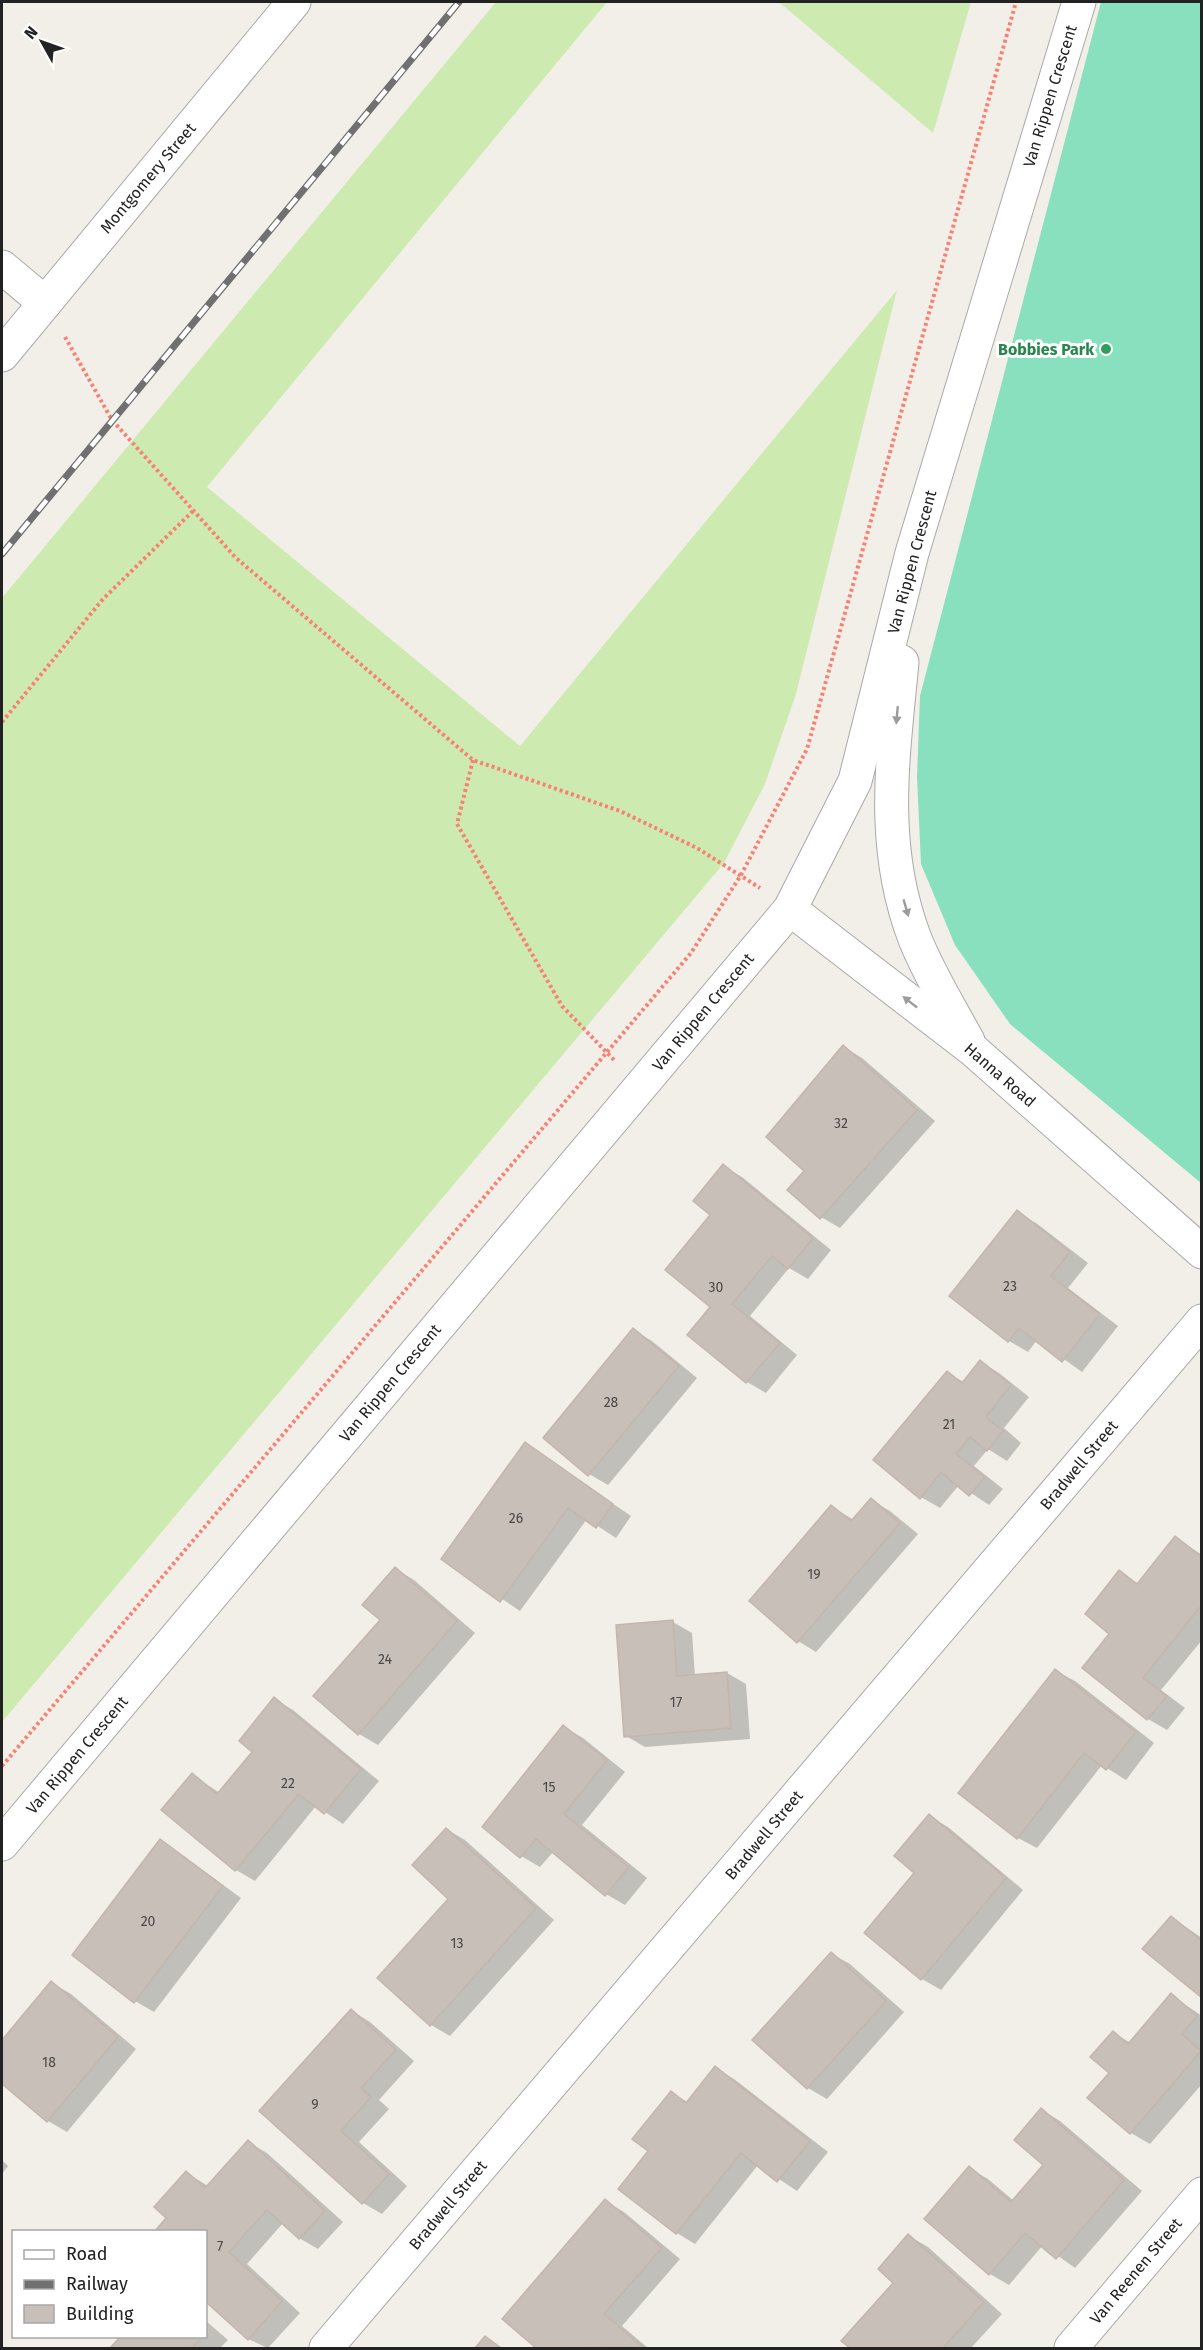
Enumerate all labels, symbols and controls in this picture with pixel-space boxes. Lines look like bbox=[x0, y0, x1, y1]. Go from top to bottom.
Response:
north arrow bbox=[12, 12, 72, 72]
street label: Van Rippen Crescent bbox=[1019, 22, 1081, 170]
text: N bbox=[20, 23, 42, 43]
street label: Montgomery Street bbox=[96, 119, 200, 237]
place label: Bobbies Park bbox=[998, 340, 1094, 359]
marker: Bobbies Park bbox=[1099, 342, 1113, 356]
street label: Van Rippen Crescent bbox=[884, 488, 940, 636]
one-way arrow bbox=[892, 706, 902, 725]
one-way arrow bbox=[902, 900, 911, 918]
street label: Van Rippen Crescent bbox=[648, 949, 758, 1075]
one-way arrow bbox=[902, 995, 918, 1008]
street label: Hanna Road bbox=[960, 1039, 1040, 1111]
house number: 32 bbox=[834, 1115, 848, 1132]
house number: 23 bbox=[1003, 1278, 1017, 1295]
house number: 30 bbox=[709, 1279, 724, 1296]
street label: Van Rippen Crescent bbox=[335, 1320, 445, 1446]
house number: 28 bbox=[604, 1394, 619, 1411]
house number: 21 bbox=[943, 1416, 955, 1433]
street label: Bradwell Street bbox=[1036, 1416, 1122, 1514]
house number: 26 bbox=[509, 1510, 523, 1527]
house number: 19 bbox=[807, 1566, 821, 1583]
house number: 24 bbox=[378, 1651, 393, 1668]
street label: Van Rippen Crescent bbox=[22, 1692, 132, 1818]
house number: 17 bbox=[670, 1694, 682, 1711]
house number: 22 bbox=[281, 1775, 295, 1792]
house number: 15 bbox=[542, 1779, 556, 1796]
street label: Bradwell Street bbox=[721, 1786, 807, 1884]
house number: 20 bbox=[141, 1913, 156, 1930]
house number: 13 bbox=[450, 1935, 464, 1952]
house number: 18 bbox=[42, 2054, 56, 2071]
house number: 9 bbox=[311, 2096, 319, 2113]
street label: Bradwell Street bbox=[405, 2156, 491, 2254]
street label: Van Reenen Street bbox=[1086, 2214, 1186, 2328]
legend bbox=[12, 2230, 207, 2338]
house number: 7 bbox=[217, 2238, 223, 2255]
text: Road bbox=[66, 2243, 108, 2265]
text: Railway bbox=[66, 2273, 128, 2295]
text: Building bbox=[66, 2303, 134, 2325]

